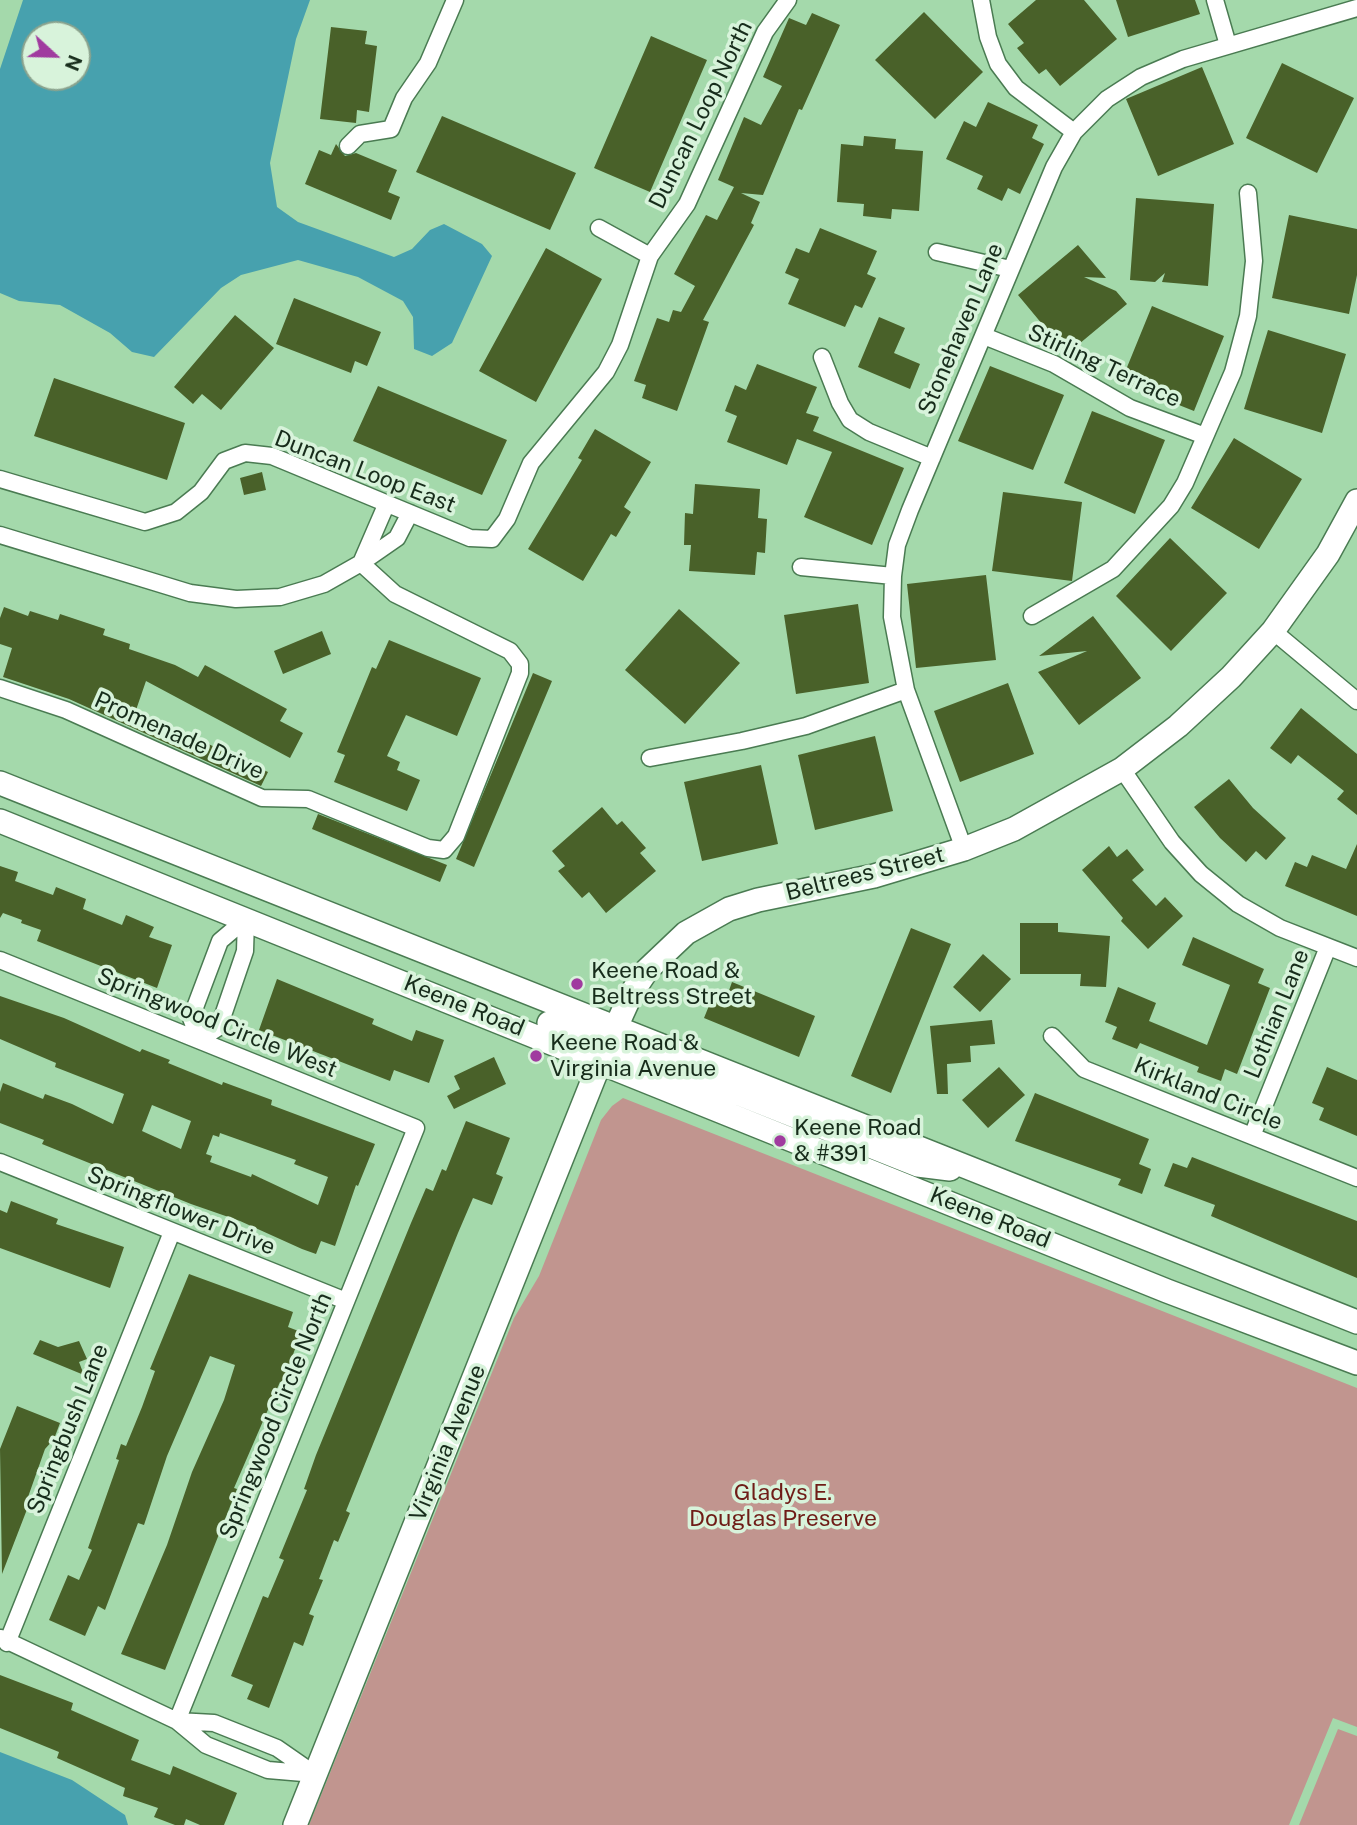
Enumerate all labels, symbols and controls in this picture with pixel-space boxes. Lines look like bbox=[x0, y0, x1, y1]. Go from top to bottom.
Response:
street label: Duncan Loop North bbox=[643, 16, 759, 214]
north arrow bbox=[21, 21, 91, 91]
text: N bbox=[61, 52, 87, 74]
street label: Stonehaven Lane bbox=[912, 239, 1010, 419]
street label: Stirling Terrace bbox=[1023, 319, 1185, 413]
street label: Duncan Loop East bbox=[271, 425, 459, 519]
street label: Promenade Drive bbox=[90, 686, 268, 786]
street label: Beltrees Street bbox=[783, 841, 947, 907]
street label: Lothian Lane bbox=[1239, 945, 1315, 1083]
place label: Keene Road & Beltress Street bbox=[591, 957, 752, 1011]
street label: Springwood Circle West bbox=[93, 962, 341, 1084]
street label: Keene Road bbox=[400, 969, 528, 1043]
marker: Keene Road & Beltress Street bbox=[569, 976, 585, 992]
place label: Keene Road & Virginia Avenue bbox=[550, 1029, 716, 1083]
marker: Keene Road & Virginia Avenue bbox=[528, 1048, 544, 1064]
street label: Kirkland Circle bbox=[1130, 1052, 1286, 1136]
place label: Keene Road & #391 bbox=[794, 1114, 921, 1168]
marker: Keene Road & #391 bbox=[772, 1133, 788, 1149]
street label: Springflower Drive bbox=[83, 1161, 279, 1261]
street label: Keene Road bbox=[926, 1181, 1054, 1255]
street label: Springwood Circle North bbox=[214, 1289, 338, 1543]
street label: Springbush Lane bbox=[21, 1340, 115, 1518]
street label: Virginia Avenue bbox=[404, 1361, 492, 1525]
park label: Gladys E. Douglas Preserve bbox=[689, 1479, 877, 1533]

